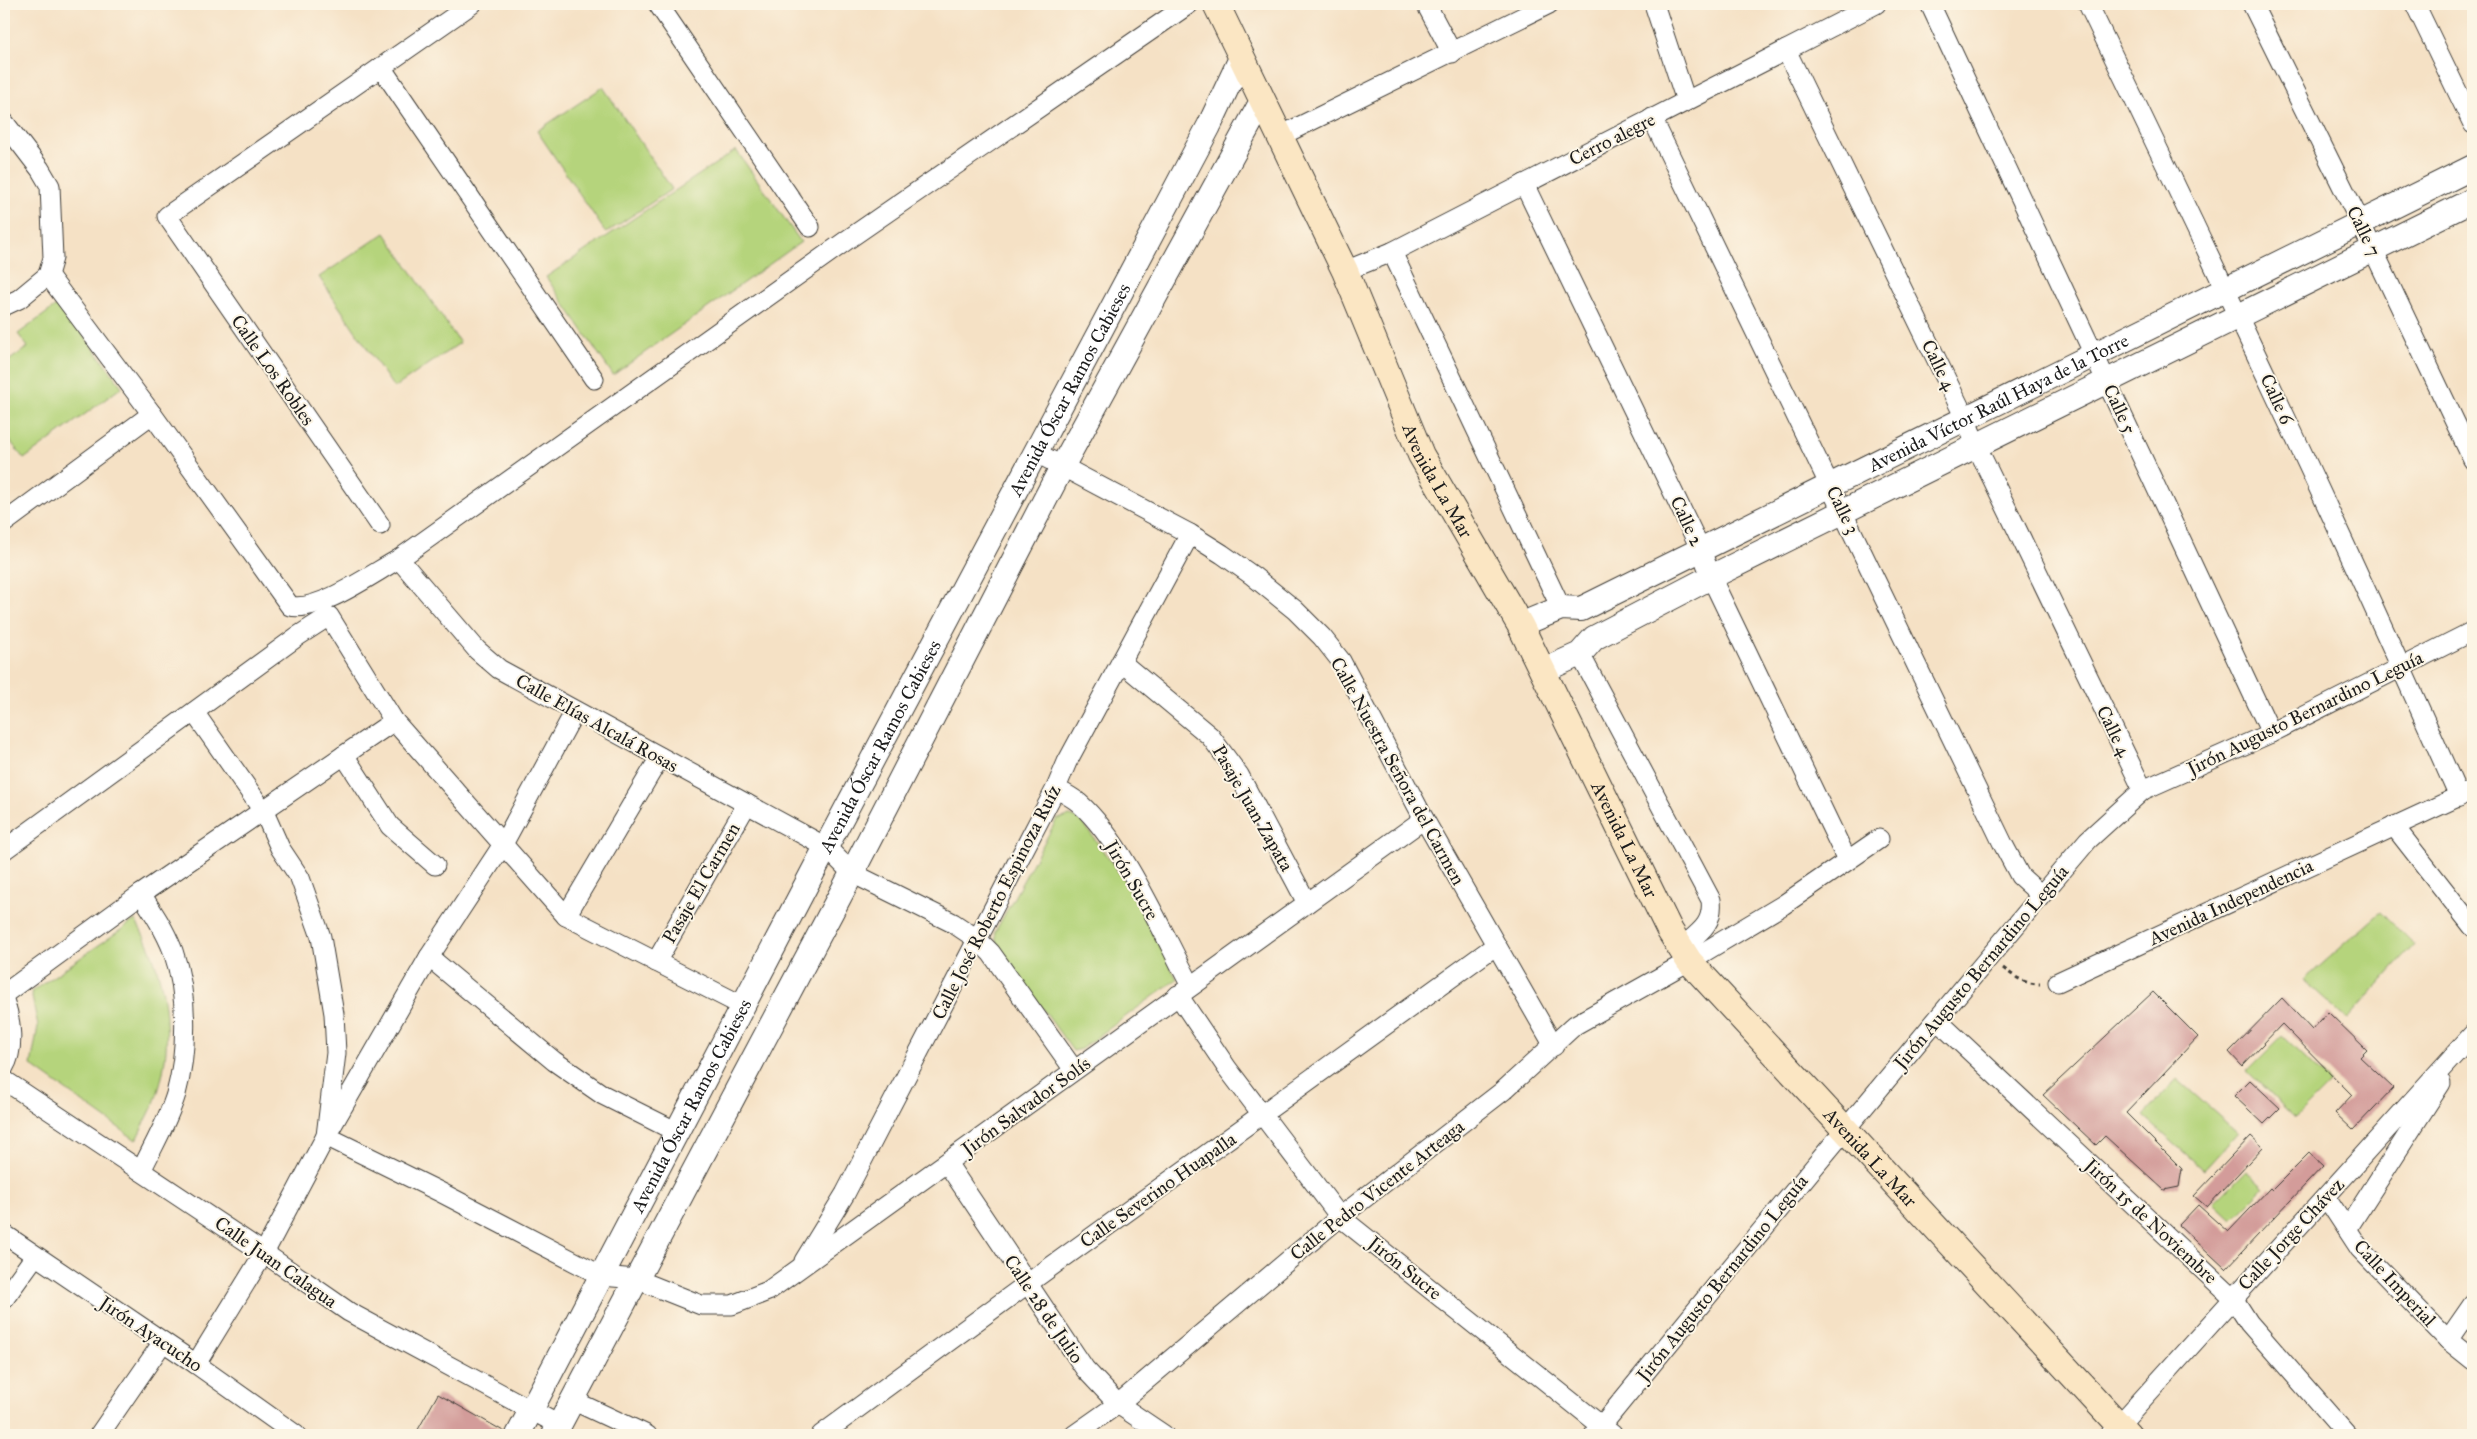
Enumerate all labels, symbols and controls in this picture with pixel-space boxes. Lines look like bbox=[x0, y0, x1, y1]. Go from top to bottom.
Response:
street label: Cerro alegre bbox=[1565, 107, 1659, 171]
street label: Calle 7 bbox=[2342, 202, 2386, 260]
street label: Avenida Óscar Ramos Cabieses bbox=[1003, 279, 1135, 501]
street label: Calle Los Robles bbox=[226, 310, 320, 430]
street label: Avenida Víctor Raúl Haya de la Torre bbox=[1863, 328, 2132, 477]
street label: Calle 4 bbox=[1917, 336, 1961, 395]
street label: Calle 6 bbox=[2255, 370, 2299, 429]
street label: Calle 5 bbox=[2099, 381, 2141, 438]
street label: Avenida La Mar bbox=[1397, 419, 1479, 543]
street label: Calle 3 bbox=[1822, 482, 1864, 538]
street label: Calle 2 bbox=[1665, 492, 1709, 550]
street label: Avenida Óscar Ramos Cabieses bbox=[813, 636, 946, 857]
street label: Jirón Augusto Bernardino Leguía bbox=[2182, 645, 2428, 782]
street label: Calle Nuestra Señora del Carmen bbox=[1326, 653, 1470, 889]
street label: Calle Elías Alcalá Rosas bbox=[512, 669, 682, 777]
street label: Calle 4 bbox=[2092, 702, 2136, 761]
street label: Pasaje Juan Zapata bbox=[1207, 741, 1299, 877]
street label: Avenida La Mar bbox=[1586, 776, 1664, 902]
street label: Calle José Roberto Espinoza Ruíz bbox=[927, 781, 1066, 1024]
street label: Pasaje El Carmen bbox=[657, 819, 745, 947]
street label: Jirón Sucre bbox=[1098, 834, 1164, 924]
street label: Avenida Independencia bbox=[2144, 853, 2318, 951]
street label: Jirón Augusto Bernardino Leguía bbox=[1887, 859, 2075, 1076]
street label: Avenida Óscar Ramos Cabieses bbox=[625, 995, 756, 1217]
street label: Jirón Salvador Solís bbox=[956, 1052, 1095, 1162]
street label: Avenida La Mar bbox=[1818, 1102, 1923, 1212]
street label: Calle Pedro Vicente Arteaga bbox=[1285, 1114, 1470, 1266]
street label: Calle Severino Huapalla bbox=[1075, 1127, 1241, 1253]
street label: Jirón 15 de Noviembre bbox=[2078, 1152, 2222, 1289]
street label: Jirón Augusto Bernardino Leguía bbox=[1630, 1169, 1814, 1388]
street label: Calle Jorge Chávez bbox=[2233, 1173, 2350, 1296]
street label: Calle Juan Calagua bbox=[210, 1211, 343, 1314]
street label: Jirón Sucre bbox=[1361, 1230, 1446, 1305]
street label: Calle Imperial bbox=[2349, 1235, 2442, 1332]
street label: Calle 28 de Julio bbox=[998, 1250, 1089, 1368]
street label: Jirón Ayacucho bbox=[93, 1290, 207, 1378]

